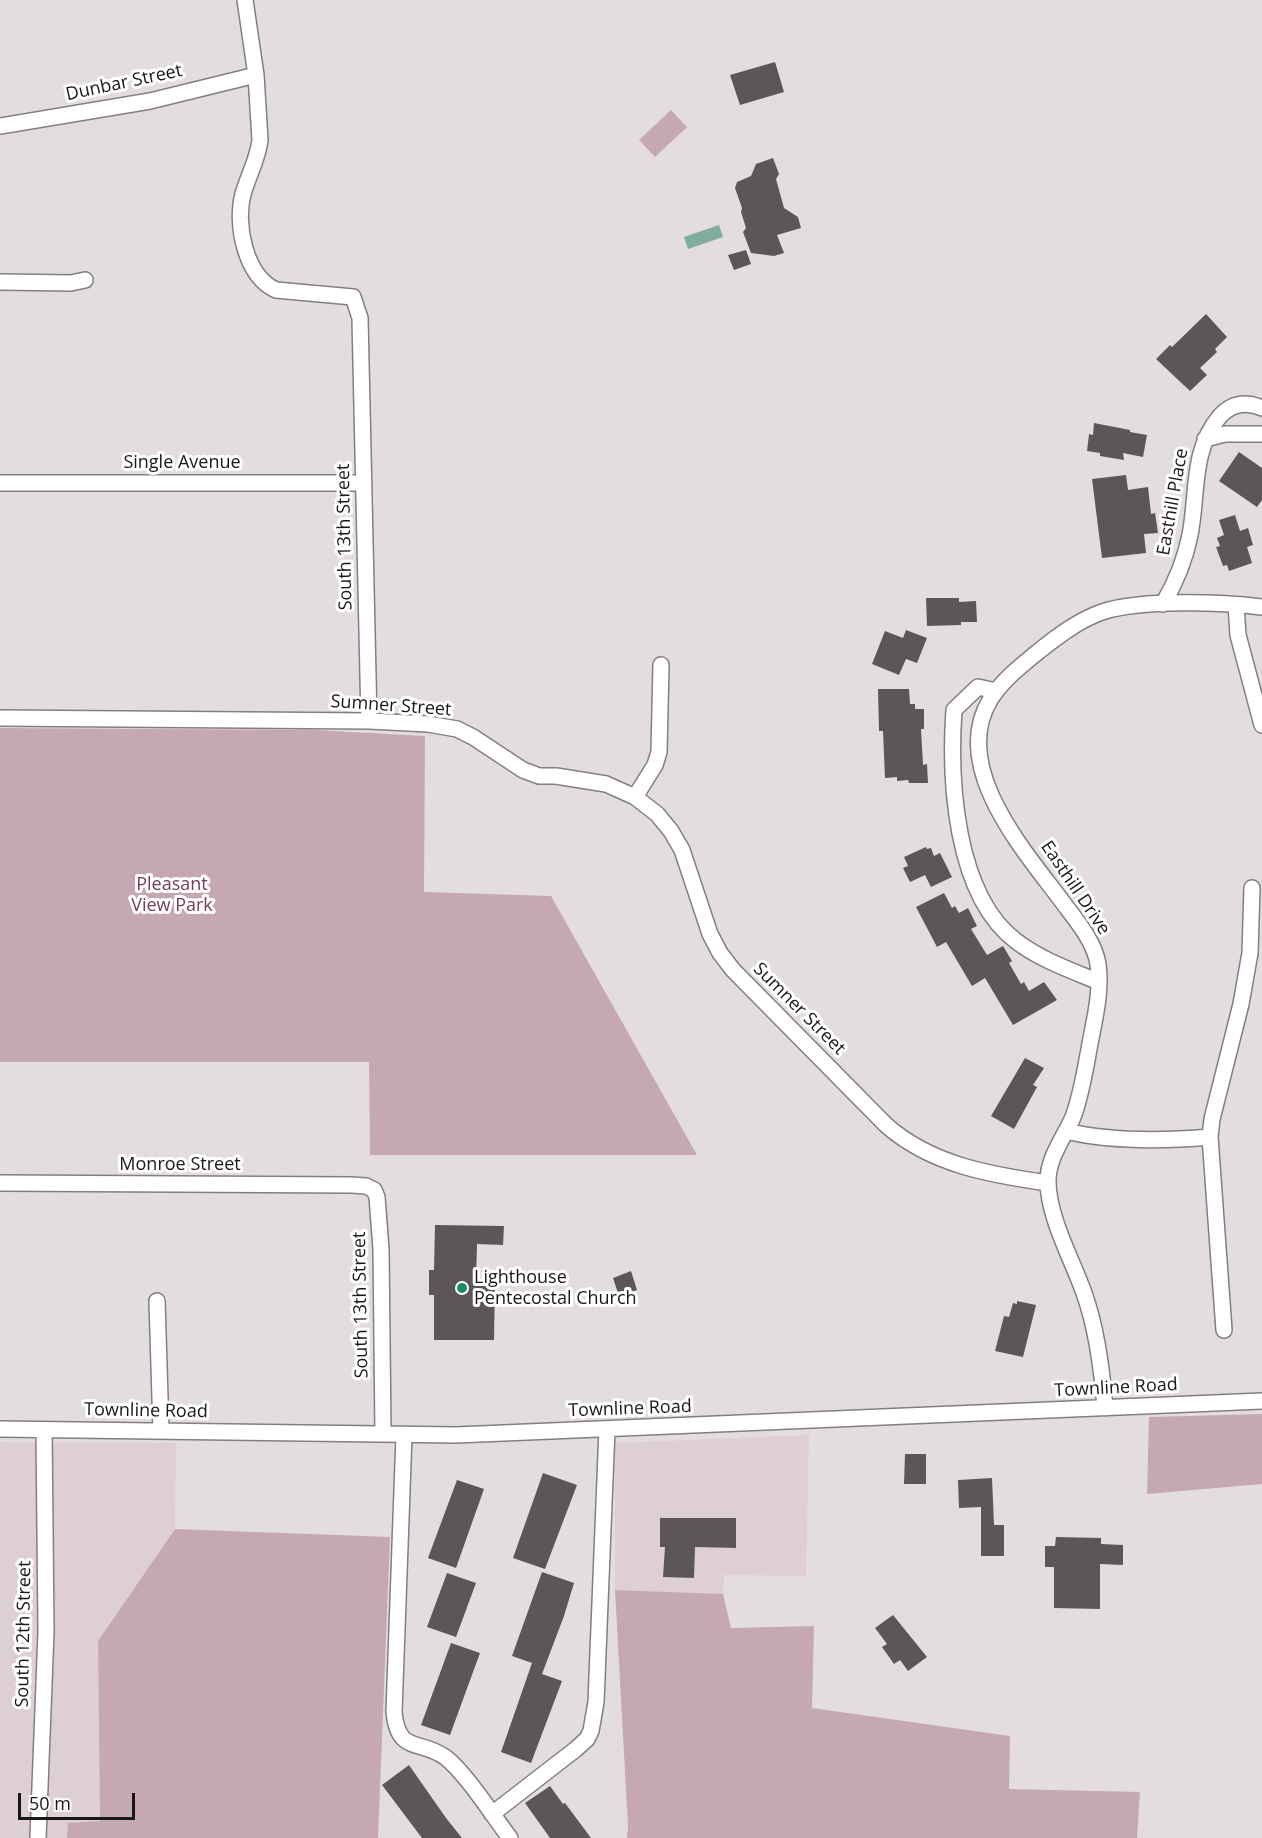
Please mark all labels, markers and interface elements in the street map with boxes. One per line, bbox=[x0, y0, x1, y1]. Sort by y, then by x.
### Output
street label: Dunbar Street bbox=[64, 60, 184, 106]
street label: Easthill Place bbox=[1153, 447, 1193, 557]
street label: Single Avenue bbox=[123, 452, 241, 474]
street label: South 13th Street bbox=[333, 463, 357, 611]
street label: Sumner Street bbox=[330, 691, 452, 721]
street label: Easthill Drive bbox=[1036, 837, 1114, 939]
park label: Pleasant View Park bbox=[131, 874, 213, 916]
street label: Sumner Street bbox=[749, 959, 849, 1059]
street label: Monroe Street bbox=[119, 1154, 241, 1176]
street label: South 13th Street bbox=[349, 1231, 373, 1379]
place label: Lighthouse Pentecostal Church bbox=[474, 1267, 637, 1310]
marker: Lighthouse Pentecostal Church bbox=[455, 1281, 469, 1295]
street label: Townline Road bbox=[1054, 1374, 1178, 1402]
street label: Townline Road bbox=[568, 1396, 692, 1422]
street label: Townline Road bbox=[84, 1399, 208, 1423]
street label: South 12th Street bbox=[12, 1560, 36, 1708]
scale bar bbox=[21, 1781, 138, 1819]
text: 50 m bbox=[29, 1791, 71, 1815]

